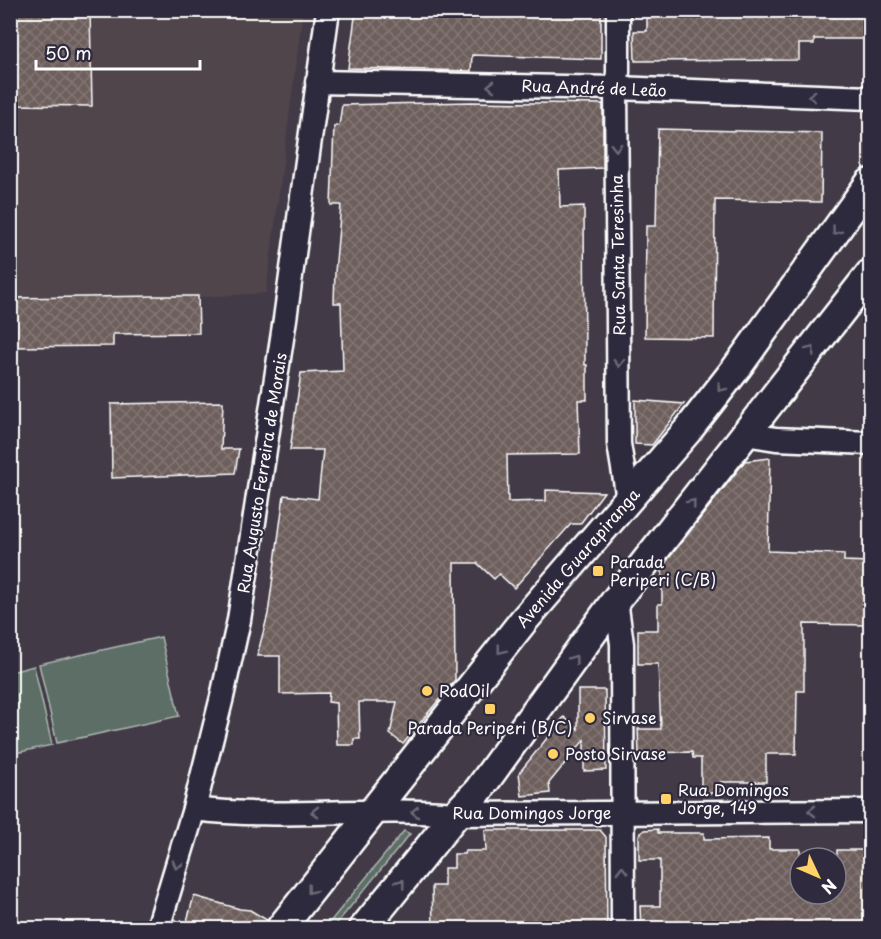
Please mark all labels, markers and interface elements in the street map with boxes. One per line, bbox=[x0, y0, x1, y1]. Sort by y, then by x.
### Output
scale bar bbox=[36, 33, 200, 71]
text: 50 m bbox=[45, 39, 92, 66]
street label: Rua André de Leão bbox=[521, 72, 667, 102]
one-way arrow bbox=[487, 79, 496, 92]
one-way arrow bbox=[808, 89, 817, 102]
one-way arrow bbox=[610, 142, 622, 151]
street label: Rua Santa Teresinha bbox=[604, 174, 630, 336]
one-way arrow bbox=[832, 224, 843, 235]
one-way arrow bbox=[804, 345, 815, 356]
street label: Rua Augusto Ferreira de Morais bbox=[230, 351, 292, 595]
one-way arrow bbox=[613, 358, 625, 367]
one-way arrow bbox=[718, 381, 729, 392]
street label: Avenida Guarapiranga bbox=[510, 482, 645, 632]
one-way arrow bbox=[684, 499, 695, 510]
place label: Parada Periperi (C/B) bbox=[610, 549, 716, 591]
marker: Parada Periperi (C/B) bbox=[591, 564, 605, 578]
one-way arrow bbox=[497, 643, 508, 654]
one-way arrow bbox=[567, 654, 578, 665]
place label: RodOil bbox=[439, 678, 490, 702]
marker: RodOil bbox=[420, 684, 434, 698]
marker: Parada Periperi (B/C) bbox=[483, 702, 497, 716]
place label: Sirvase bbox=[602, 705, 656, 729]
marker: Sirvase bbox=[583, 711, 597, 725]
place label: Parada Periperi (B/C) bbox=[407, 715, 573, 739]
place label: Posto Sirvase bbox=[565, 741, 666, 765]
marker: Posto Sirvase bbox=[546, 747, 560, 761]
place label: Rua Domingos Jorge, 149 bbox=[678, 777, 789, 819]
marker: Rua Domingos Jorge, 149 bbox=[659, 792, 673, 806]
street label: Rua Domingos Jorge bbox=[453, 800, 611, 824]
one-way arrow bbox=[808, 805, 817, 817]
one-way arrow bbox=[311, 806, 320, 819]
one-way arrow bbox=[410, 806, 419, 818]
north arrow bbox=[788, 846, 848, 906]
one-way arrow bbox=[172, 859, 184, 870]
one-way arrow bbox=[616, 866, 628, 875]
text: N bbox=[816, 874, 843, 900]
one-way arrow bbox=[394, 879, 405, 890]
one-way arrow bbox=[308, 883, 319, 894]

